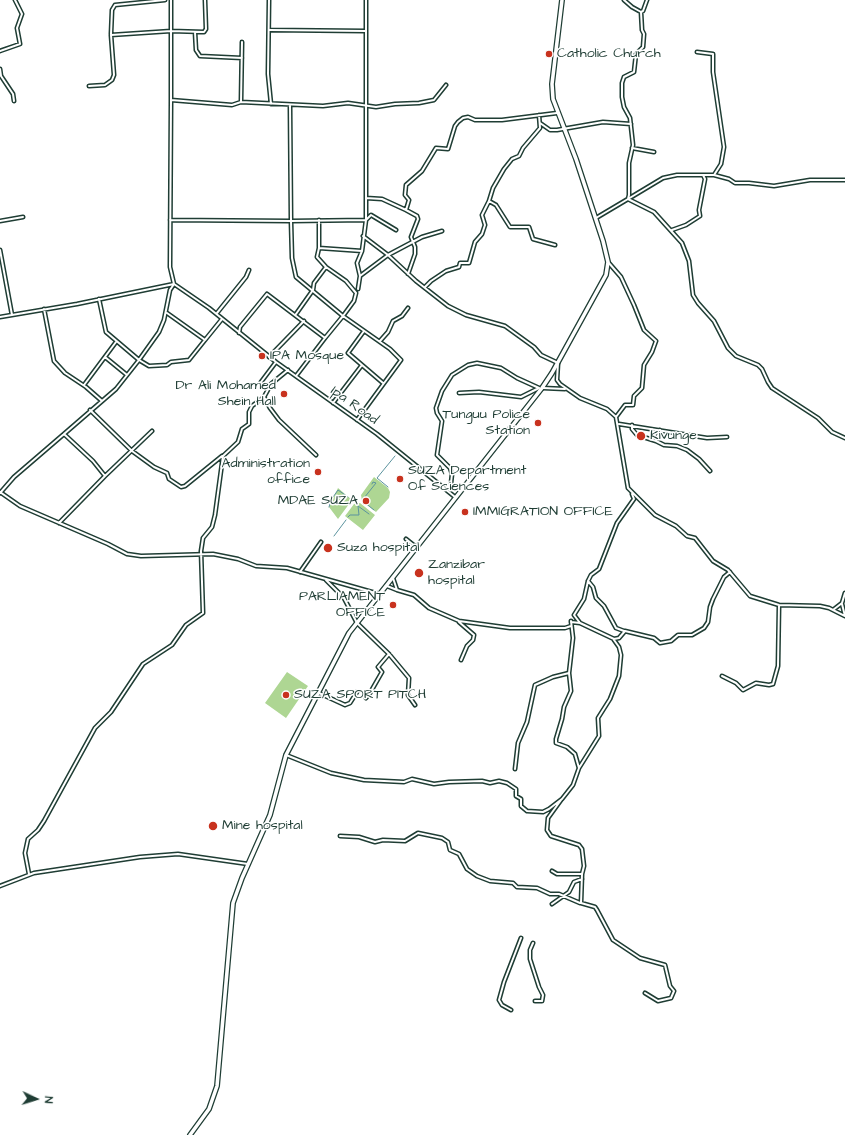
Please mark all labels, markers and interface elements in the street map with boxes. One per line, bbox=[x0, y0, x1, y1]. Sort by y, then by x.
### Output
place label: Catholic Church bbox=[557, 46, 661, 62]
marker: Catholic Church bbox=[544, 49, 554, 59]
place label: IPA Mosque bbox=[270, 348, 344, 364]
marker: IPA Mosque bbox=[257, 351, 267, 361]
place label: Dr Ali Mohamed Shein Hall bbox=[176, 378, 276, 410]
street label: Ipa Road bbox=[327, 383, 381, 429]
marker: Dr Ali Mohamed Shein Hall bbox=[279, 389, 289, 399]
place label: Tunguu Police Station bbox=[443, 407, 530, 440]
marker: Tunguu Police Station bbox=[533, 418, 543, 428]
place label: Kivunge bbox=[650, 428, 697, 444]
marker: Kivunge bbox=[635, 430, 647, 442]
place label: Administration office bbox=[222, 456, 310, 488]
place label: SUZA Department Of Sciences bbox=[408, 463, 526, 496]
marker: Administration office bbox=[313, 467, 323, 477]
marker: SUZA Department Of Sciences bbox=[395, 474, 405, 484]
place label: MDAE SUZA bbox=[278, 493, 358, 509]
marker: MDAE SUZA bbox=[361, 496, 371, 506]
place label: IMMIGRATION OFFICE bbox=[473, 504, 613, 520]
marker: IMMIGRATION OFFICE bbox=[460, 507, 470, 517]
place label: Suza hospital bbox=[337, 540, 419, 556]
marker: Suza hospital bbox=[322, 542, 334, 554]
place label: Zanzibar hospital bbox=[428, 557, 485, 590]
marker: Zanzibar hospital bbox=[413, 567, 425, 579]
place label: PARLIAMENT OFFICE bbox=[299, 589, 385, 622]
marker: PARLIAMENT OFFICE bbox=[388, 600, 398, 610]
place label: SUZA SPORT PITCH bbox=[294, 687, 426, 703]
marker: SUZA SPORT PITCH bbox=[281, 690, 291, 700]
place label: Mine hospital bbox=[222, 818, 303, 834]
marker: Mine hospital bbox=[207, 820, 219, 832]
north arrow bbox=[16, 1079, 56, 1119]
text: N bbox=[41, 1096, 56, 1104]

